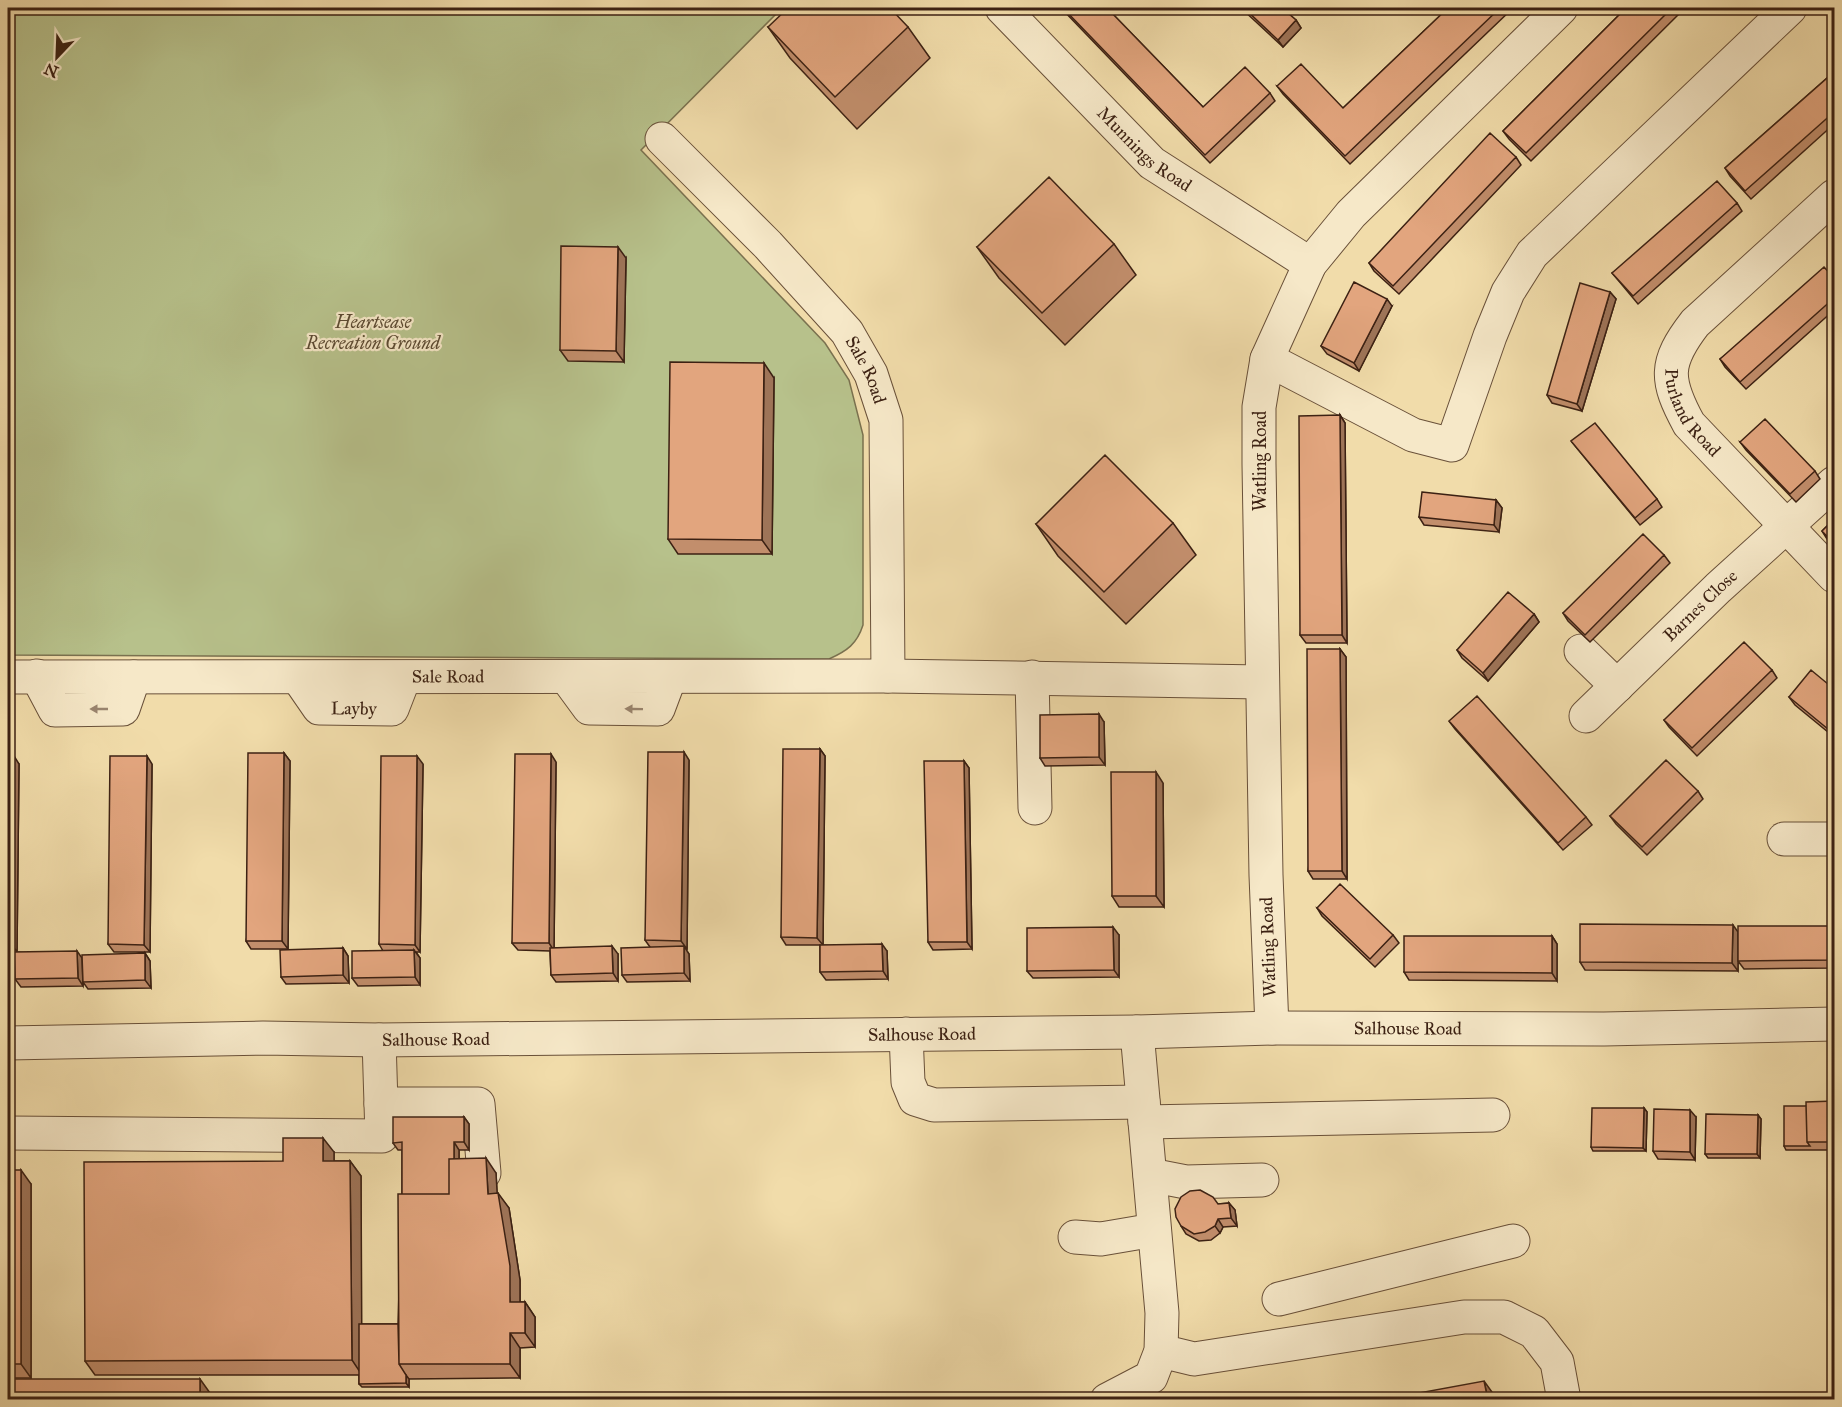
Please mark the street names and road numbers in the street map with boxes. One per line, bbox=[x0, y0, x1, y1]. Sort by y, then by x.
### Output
street label: Munnings Road bbox=[1092, 102, 1196, 197]
street label: Sale Road bbox=[841, 332, 891, 406]
street label: Purland Road bbox=[1660, 368, 1725, 461]
street label: Watling Road bbox=[1249, 411, 1272, 511]
street label: Barnes Close bbox=[1659, 565, 1742, 646]
street label: Sale Road bbox=[412, 665, 484, 688]
street label: Layby bbox=[331, 697, 378, 720]
street label: Watling Road bbox=[1255, 896, 1282, 998]
street label: Salhouse Road bbox=[1354, 1017, 1462, 1040]
street label: Salhouse Road bbox=[868, 1023, 976, 1046]
street label: Salhouse Road bbox=[382, 1028, 490, 1051]

